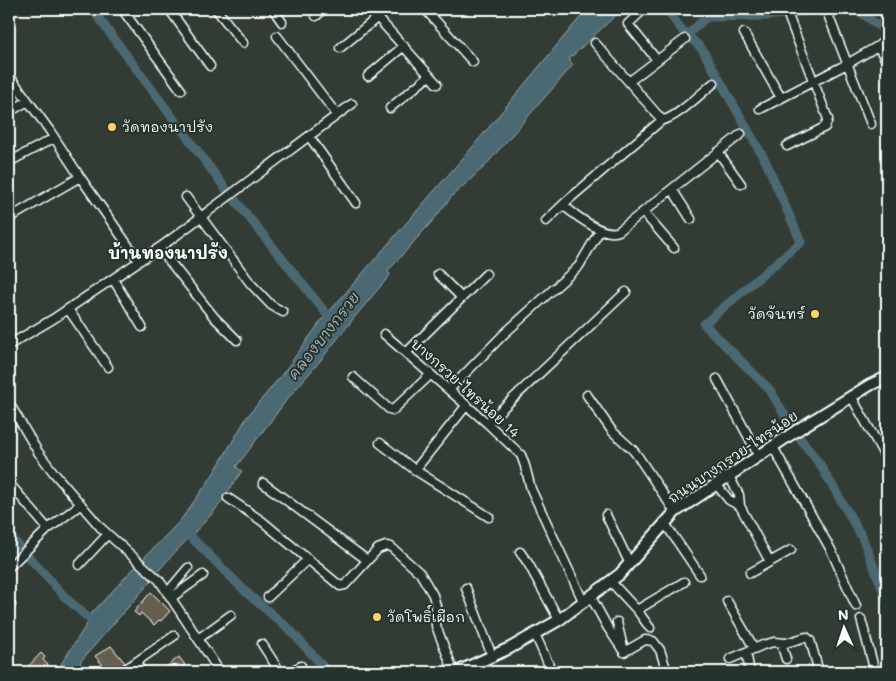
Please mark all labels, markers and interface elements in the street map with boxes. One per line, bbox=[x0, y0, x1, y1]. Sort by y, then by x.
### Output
place label: วัดทองนาปรัง bbox=[122, 117, 213, 136]
marker: วัดทองนาปรัง bbox=[106, 121, 118, 133]
district label: บ้านทองนาปรัง bbox=[108, 241, 228, 263]
water label: คลองบางกรวย bbox=[283, 287, 364, 383]
place label: วัดจันทร์ bbox=[748, 304, 805, 323]
marker: วัดจันทร์ bbox=[809, 308, 821, 320]
street label: บางกรวย-ไทรน้อย 14 bbox=[407, 334, 524, 442]
street label: ถนนบางกรวย-ไทรน้อย bbox=[664, 406, 802, 507]
north arrow bbox=[818, 604, 868, 654]
place label: วัดโพธิ์เผือก bbox=[387, 605, 465, 626]
text: N bbox=[837, 605, 849, 624]
marker: วัดโพธิ์เผือก bbox=[371, 611, 383, 623]

